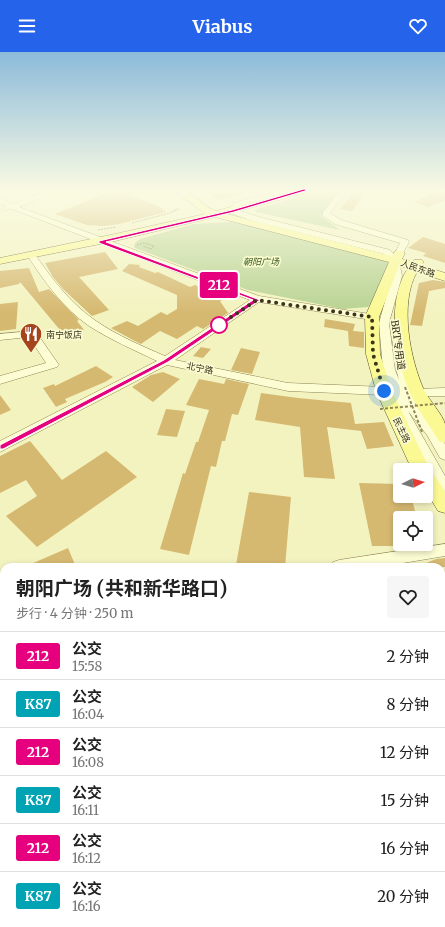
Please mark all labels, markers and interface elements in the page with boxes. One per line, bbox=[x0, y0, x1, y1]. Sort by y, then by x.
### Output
icon: menu bbox=[16, 15, 38, 37]
text: Viabus bbox=[192, 15, 253, 38]
icon: heart bbox=[407, 15, 429, 37]
park label: 朝阳广场 bbox=[243, 256, 280, 267]
street label: 人民东路 bbox=[399, 257, 437, 279]
line badge: 212 bbox=[196, 272, 242, 298]
text: 212 bbox=[208, 276, 230, 294]
unlabelled marker bbox=[210, 316, 228, 334]
street label: BRT专用道 bbox=[388, 319, 408, 371]
restaurant icon: 南宁饭店 bbox=[18, 321, 44, 354]
place label: 南宁饭店 bbox=[46, 329, 82, 340]
street label: 北宁路 bbox=[186, 360, 214, 376]
your location bbox=[374, 381, 394, 401]
street label: 民主路 bbox=[391, 415, 413, 445]
north arrow bbox=[393, 463, 433, 503]
map controls bbox=[393, 463, 433, 551]
button: locate bbox=[393, 511, 433, 551]
text: 朝阳广场 (共和新华路口) bbox=[16, 576, 227, 600]
button: heart bbox=[387, 576, 429, 618]
text: 步行 · 4 分钟 · 250 m bbox=[16, 605, 133, 622]
text: 公交 bbox=[72, 639, 102, 658]
text: 212 bbox=[27, 647, 49, 665]
text: 2 分钟 bbox=[387, 647, 429, 666]
text: 15:58 bbox=[72, 658, 102, 675]
text: 公交 bbox=[72, 687, 102, 706]
text: K87 bbox=[24, 695, 52, 713]
text: 8 分钟 bbox=[387, 695, 429, 714]
text: 16:04 bbox=[72, 706, 104, 723]
text: 公交 bbox=[72, 735, 102, 754]
text: 212 bbox=[27, 743, 49, 761]
text: 12 分钟 bbox=[380, 743, 429, 762]
text: 16:08 bbox=[72, 754, 104, 771]
text: 公交 bbox=[72, 783, 102, 802]
text: K87 bbox=[24, 791, 52, 809]
text: 15 分钟 bbox=[380, 791, 429, 810]
text: 16:11 bbox=[72, 802, 99, 819]
text: 公交 bbox=[72, 831, 102, 850]
text: 212 bbox=[27, 839, 49, 857]
text: 16 分钟 bbox=[380, 839, 429, 858]
text: 16:12 bbox=[72, 850, 101, 867]
text: 公交 bbox=[72, 879, 102, 898]
text: K87 bbox=[24, 887, 52, 905]
text: 20 分钟 bbox=[377, 887, 429, 906]
text: 16:16 bbox=[72, 898, 101, 915]

